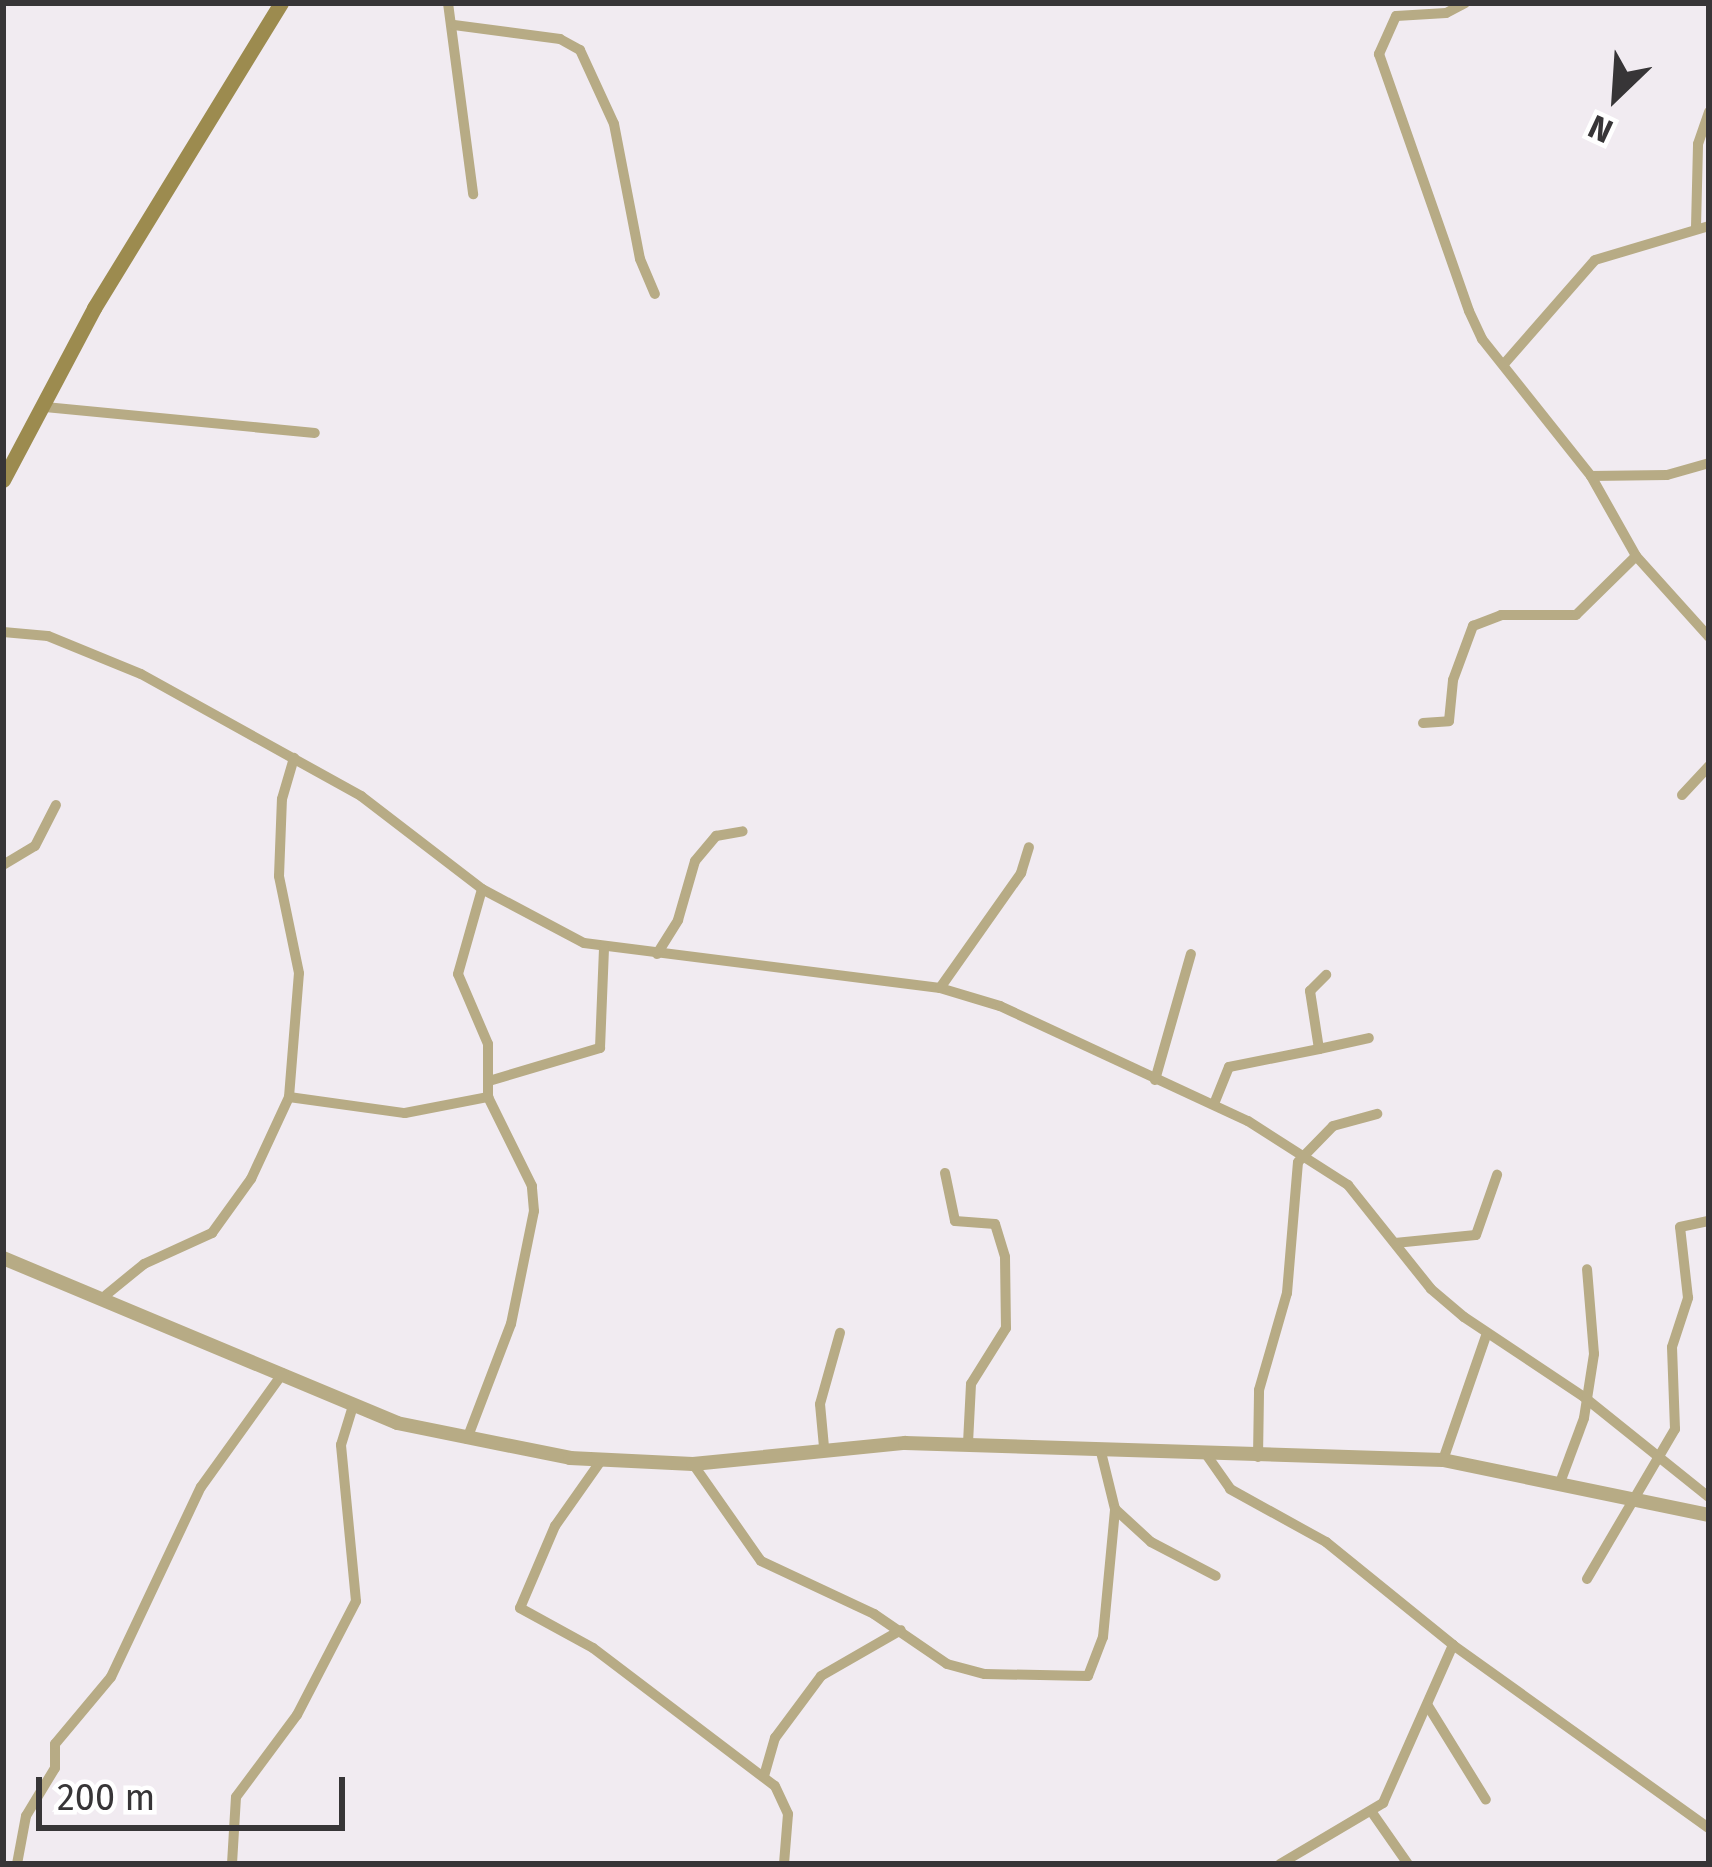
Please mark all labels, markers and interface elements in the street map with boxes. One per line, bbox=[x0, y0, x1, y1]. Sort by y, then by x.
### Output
north arrow bbox=[1556, 36, 1676, 156]
text: N bbox=[1582, 106, 1619, 151]
scale bar bbox=[42, 1753, 351, 1827]
text: 200 m bbox=[57, 1776, 155, 1820]

